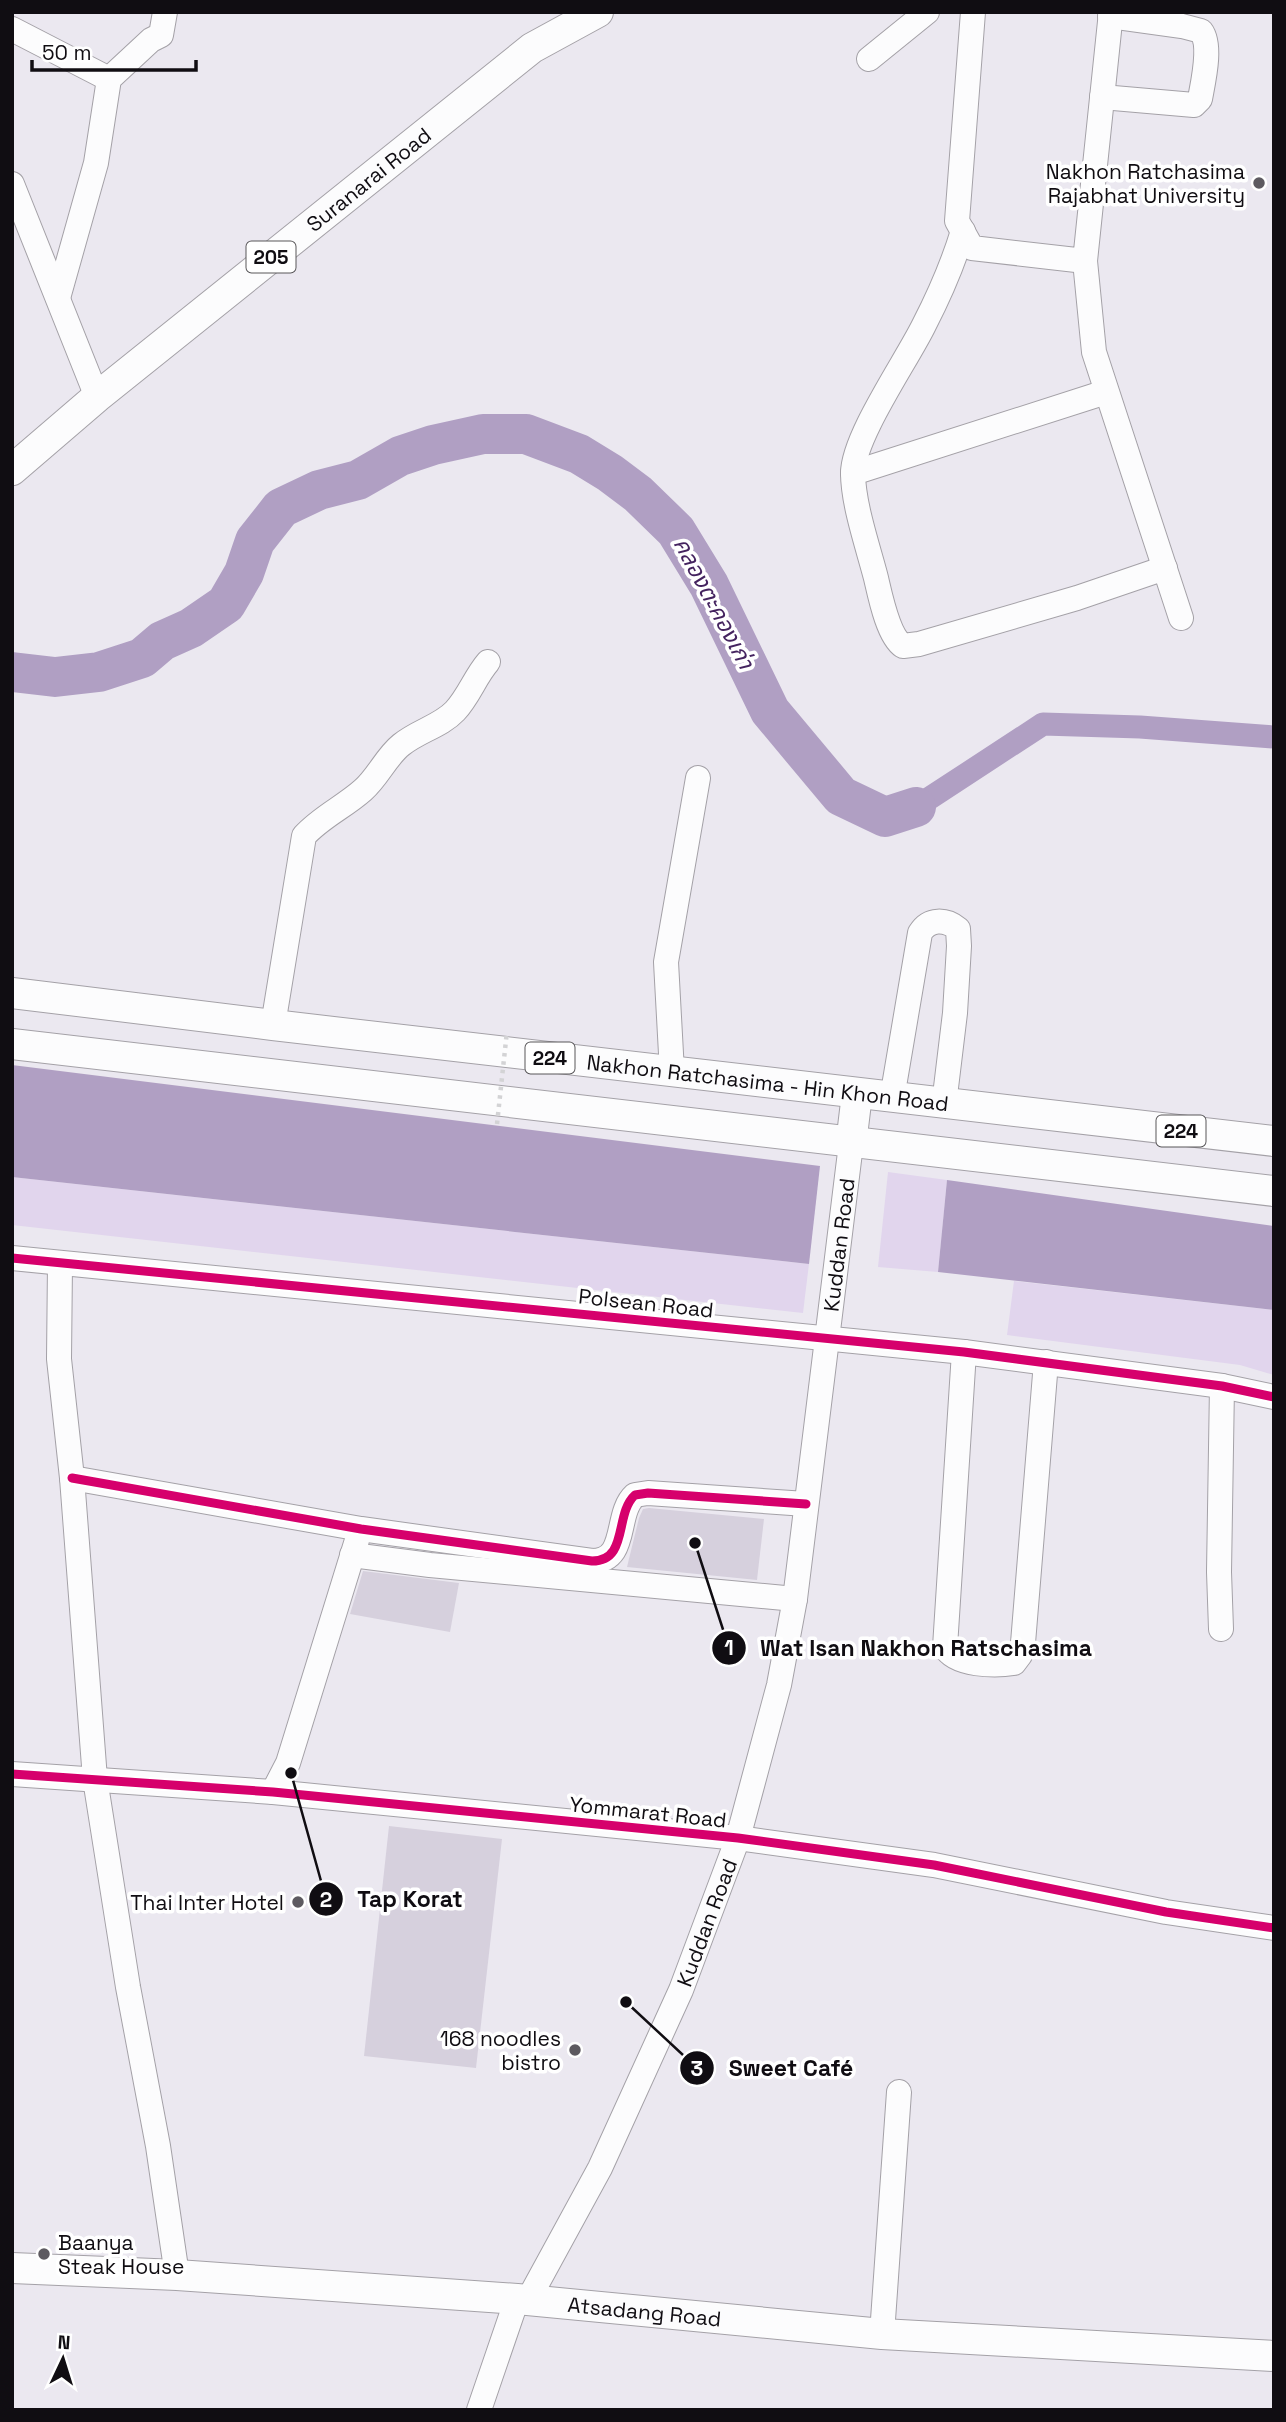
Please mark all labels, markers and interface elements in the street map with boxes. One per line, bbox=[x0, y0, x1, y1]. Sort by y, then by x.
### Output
scale bar bbox=[32, 28, 196, 72]
text: 50 m bbox=[42, 39, 92, 66]
street label: Suranarai Road bbox=[301, 121, 436, 237]
place label: Nakhon Ratchasima Rajabhat University bbox=[1046, 158, 1245, 209]
marker: Nakhon Ratchasima Rajabhat University bbox=[1251, 175, 1267, 191]
road number: 205 bbox=[246, 242, 296, 272]
water label: คลองตะคองเก่า bbox=[667, 532, 762, 675]
road number: 224 bbox=[526, 1042, 574, 1074]
street label: Nakhon Ratchasima - Hin Khon Road bbox=[585, 1048, 950, 1117]
road number: 224 bbox=[1156, 1116, 1206, 1147]
street label: Kuddan Road bbox=[817, 1176, 860, 1313]
street label: Polsean Road bbox=[577, 1282, 715, 1324]
callout: Wat Isan Nakhon Ratschasima bbox=[711, 1626, 1106, 1670]
text: Wat Isan Nakhon Ratschasima bbox=[760, 1633, 1092, 1663]
text: 1 bbox=[724, 1634, 734, 1661]
street label: Yommarat Road bbox=[568, 1790, 728, 1834]
street label: Kuddan Road bbox=[670, 1855, 743, 1990]
callout: Tap Korat bbox=[309, 1877, 477, 1921]
text: Tap Korat bbox=[357, 1884, 463, 1914]
text: 2 bbox=[320, 1886, 332, 1913]
place label: Thai Inter Hotel bbox=[130, 1889, 284, 1916]
marker: Thai Inter Hotel bbox=[290, 1894, 306, 1910]
place label: 168 noodles bistro bbox=[440, 2025, 561, 2076]
marker: 168 noodles bistro bbox=[567, 2042, 583, 2058]
callout: Sweet Café bbox=[679, 2046, 867, 2090]
text: Sweet Café bbox=[729, 2053, 853, 2083]
text: 3 bbox=[691, 2055, 703, 2082]
place label: Baanya Steak House bbox=[58, 2229, 184, 2280]
marker: Baanya Steak House bbox=[36, 2246, 52, 2262]
street label: Atsadang Road bbox=[566, 2290, 722, 2332]
north arrow bbox=[28, 2324, 98, 2394]
text: N bbox=[57, 2330, 71, 2355]

